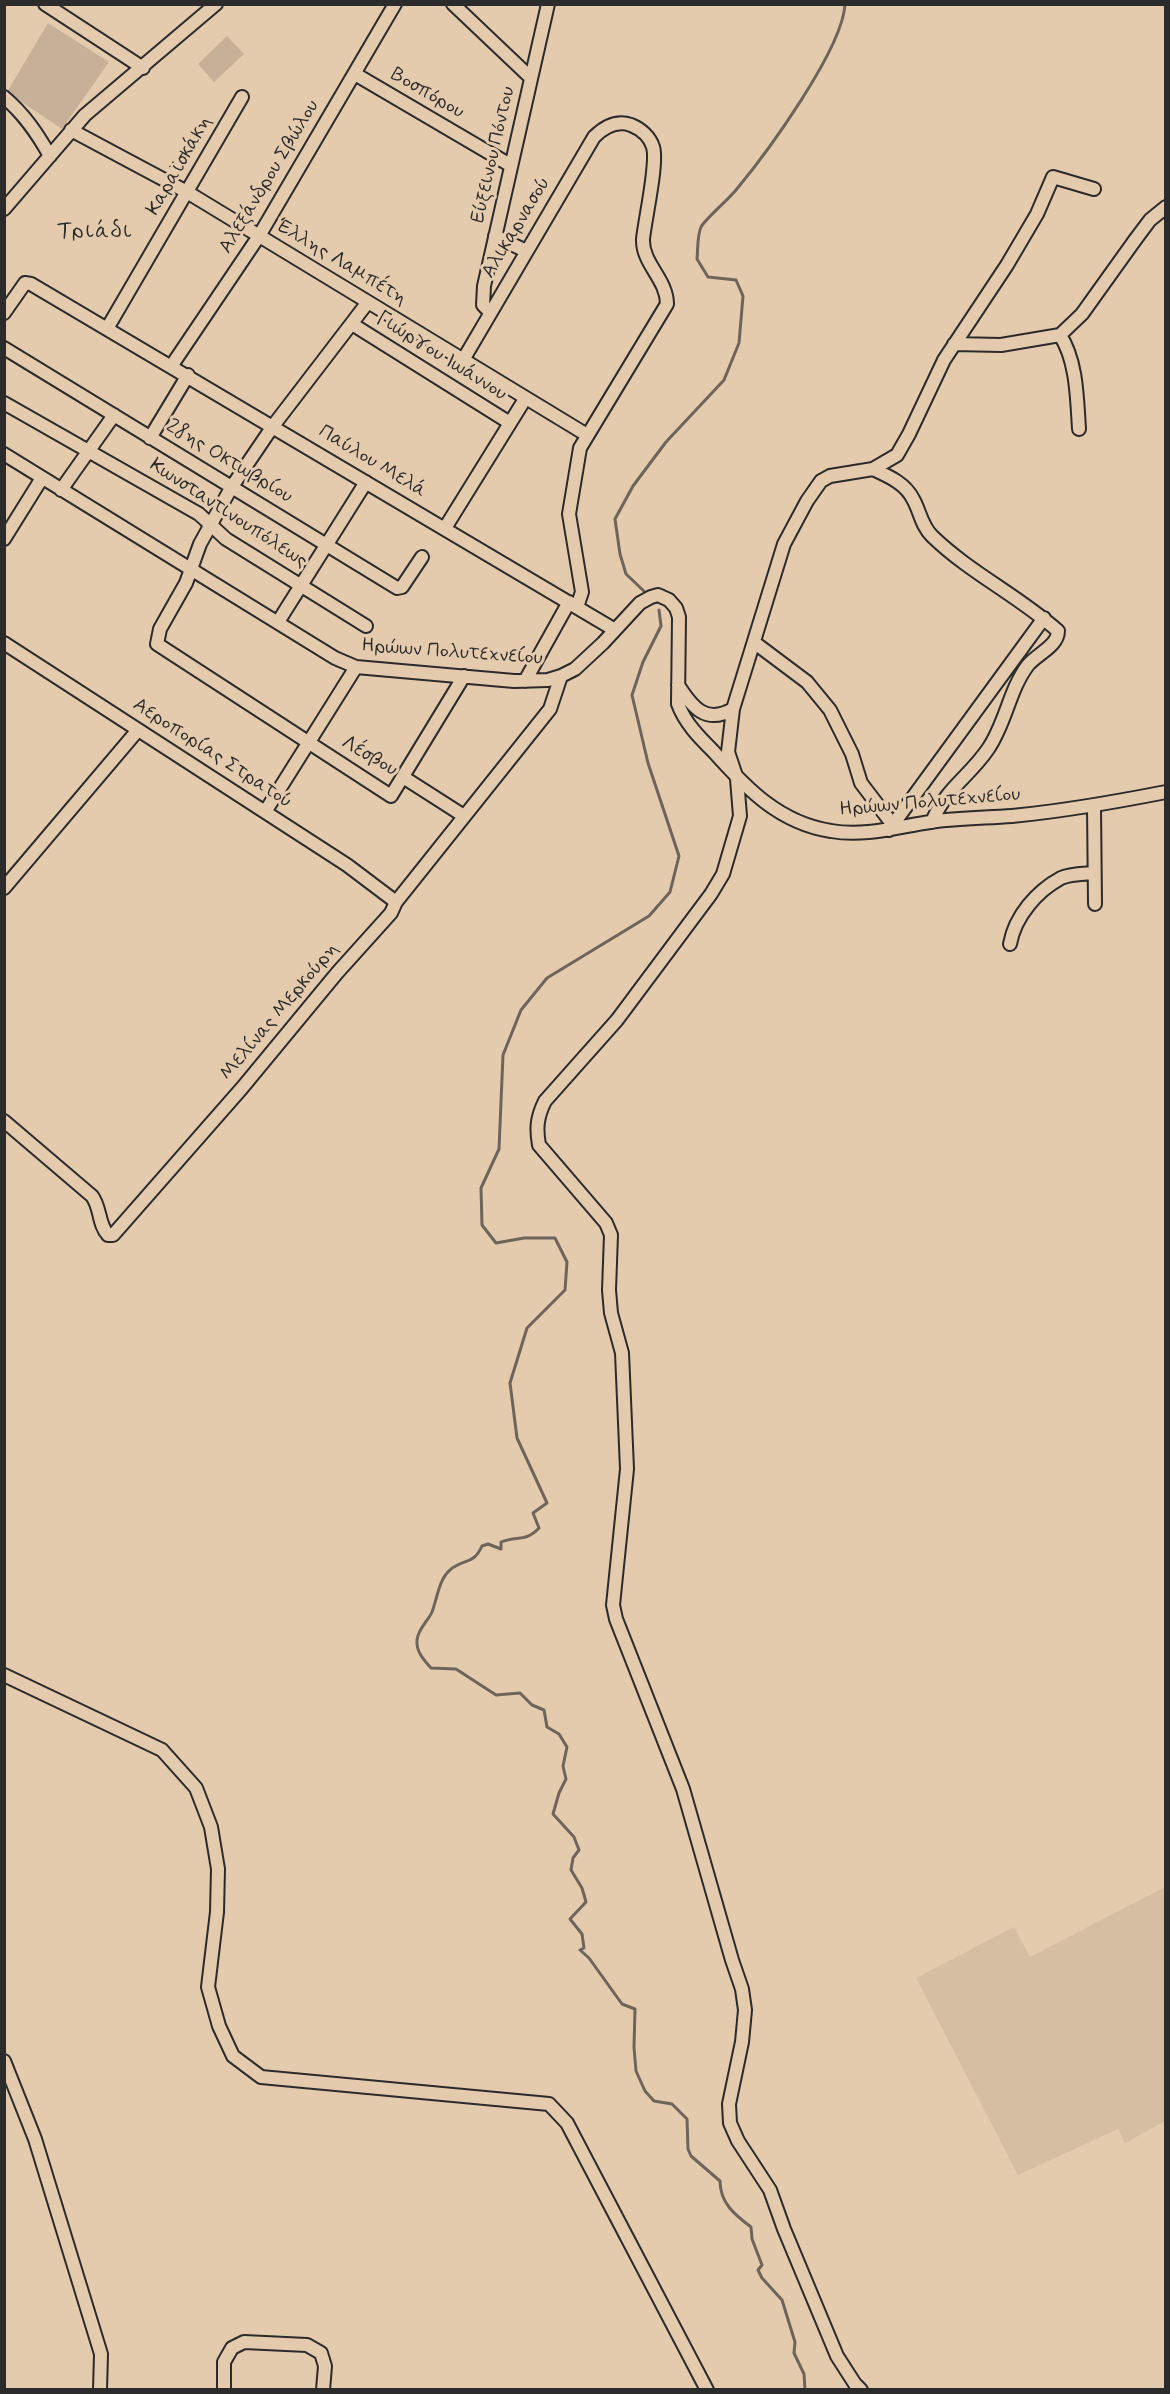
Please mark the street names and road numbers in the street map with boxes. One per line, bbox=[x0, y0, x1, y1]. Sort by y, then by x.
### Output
street label: Βοσπόρου bbox=[386, 63, 468, 125]
street label: Εύξεινου Πόντου bbox=[467, 84, 521, 226]
street label: Αλεξάνδρου Σβώλου bbox=[215, 96, 325, 258]
street label: Καραϊσκάκη bbox=[142, 112, 218, 220]
street label: Αλικαρνασού bbox=[477, 173, 557, 283]
street label: Έλλης Λαμπέτη bbox=[271, 215, 411, 311]
street label: Γιώργου Ιωάννου bbox=[371, 307, 511, 407]
street label: 28ης Οκτωβρίου bbox=[161, 415, 297, 509]
street label: Παύλου Μελά bbox=[314, 420, 430, 504]
street label: Κωνσταντινουπόλεως bbox=[145, 454, 311, 574]
street label: Ηρώων Πολυτεχνείου bbox=[361, 635, 543, 671]
street label: Αεροπορίας Στρατού bbox=[128, 694, 296, 814]
street label: Λέσβου bbox=[337, 731, 401, 783]
street label: Ηρώων Πολυτεχνείου bbox=[839, 783, 1021, 823]
street label: Μελίνας Μερκούρη bbox=[215, 938, 345, 1086]

